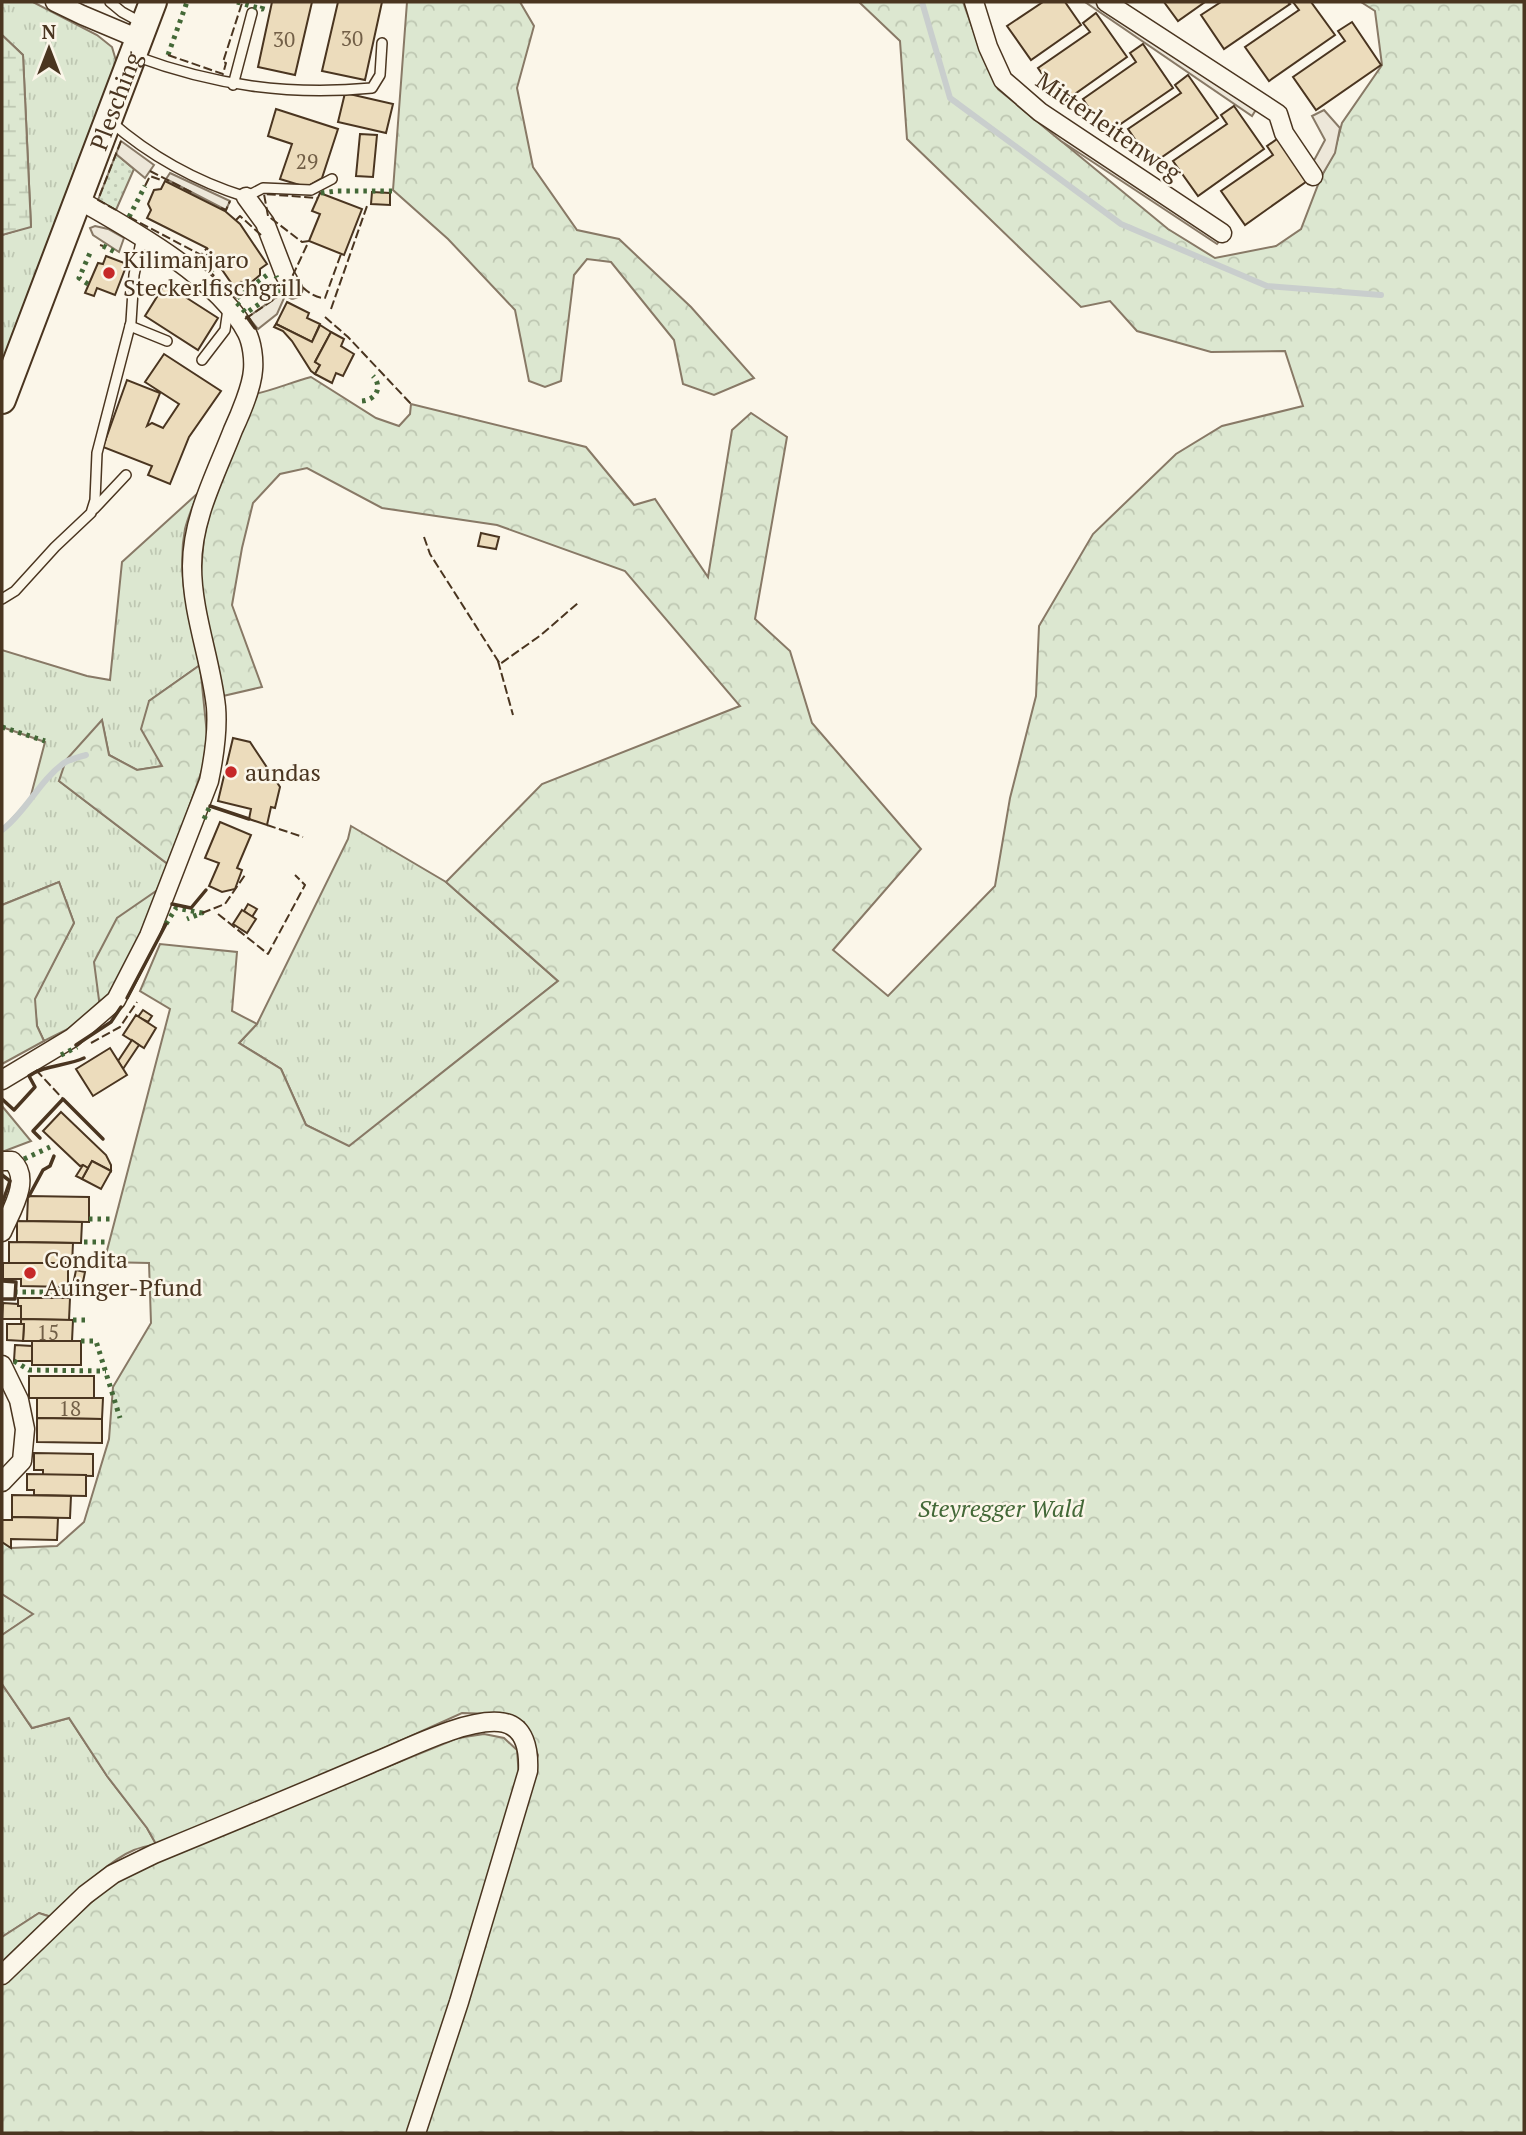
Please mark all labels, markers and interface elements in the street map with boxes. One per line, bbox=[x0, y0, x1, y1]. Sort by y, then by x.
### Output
north arrow bbox=[14, 14, 84, 84]
text: N bbox=[42, 19, 57, 44]
house number: 30 bbox=[341, 24, 363, 52]
house number: 30 bbox=[273, 25, 295, 53]
street label: Plesching bbox=[82, 46, 149, 155]
street label: Mitterleitenweg bbox=[1030, 64, 1188, 188]
house number: 29 bbox=[296, 147, 318, 175]
place label: Kilimanjaro Steckerlfischgrill bbox=[123, 243, 302, 303]
marker: Kilimanjaro Steckerlfischgrill bbox=[101, 265, 117, 281]
place label: aundas bbox=[245, 756, 321, 788]
marker: aundas bbox=[223, 764, 239, 780]
place label: Condita Auinger-Pfund bbox=[44, 1243, 203, 1303]
marker: Condita Auinger-Pfund bbox=[22, 1265, 38, 1281]
house number: 15 bbox=[37, 1318, 59, 1346]
house number: 18 bbox=[59, 1394, 81, 1422]
park label: Steyregger Wald bbox=[918, 1492, 1085, 1524]

